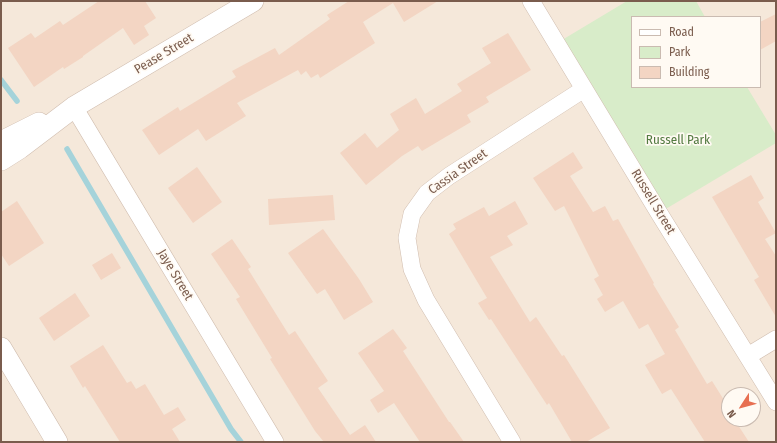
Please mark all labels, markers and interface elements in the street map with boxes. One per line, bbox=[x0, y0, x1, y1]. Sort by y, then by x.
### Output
legend bbox=[631, 16, 761, 88]
text: Road bbox=[669, 25, 694, 39]
street label: Pease Street bbox=[132, 30, 196, 78]
text: Park bbox=[669, 45, 690, 59]
text: Building bbox=[669, 65, 709, 79]
park label: Russell Park bbox=[646, 132, 710, 148]
street label: Cassia Street bbox=[426, 146, 490, 198]
street label: Russell Street bbox=[627, 167, 679, 237]
street label: Jaye Street bbox=[154, 247, 196, 303]
north arrow bbox=[721, 387, 761, 427]
text: N bbox=[724, 407, 739, 420]

